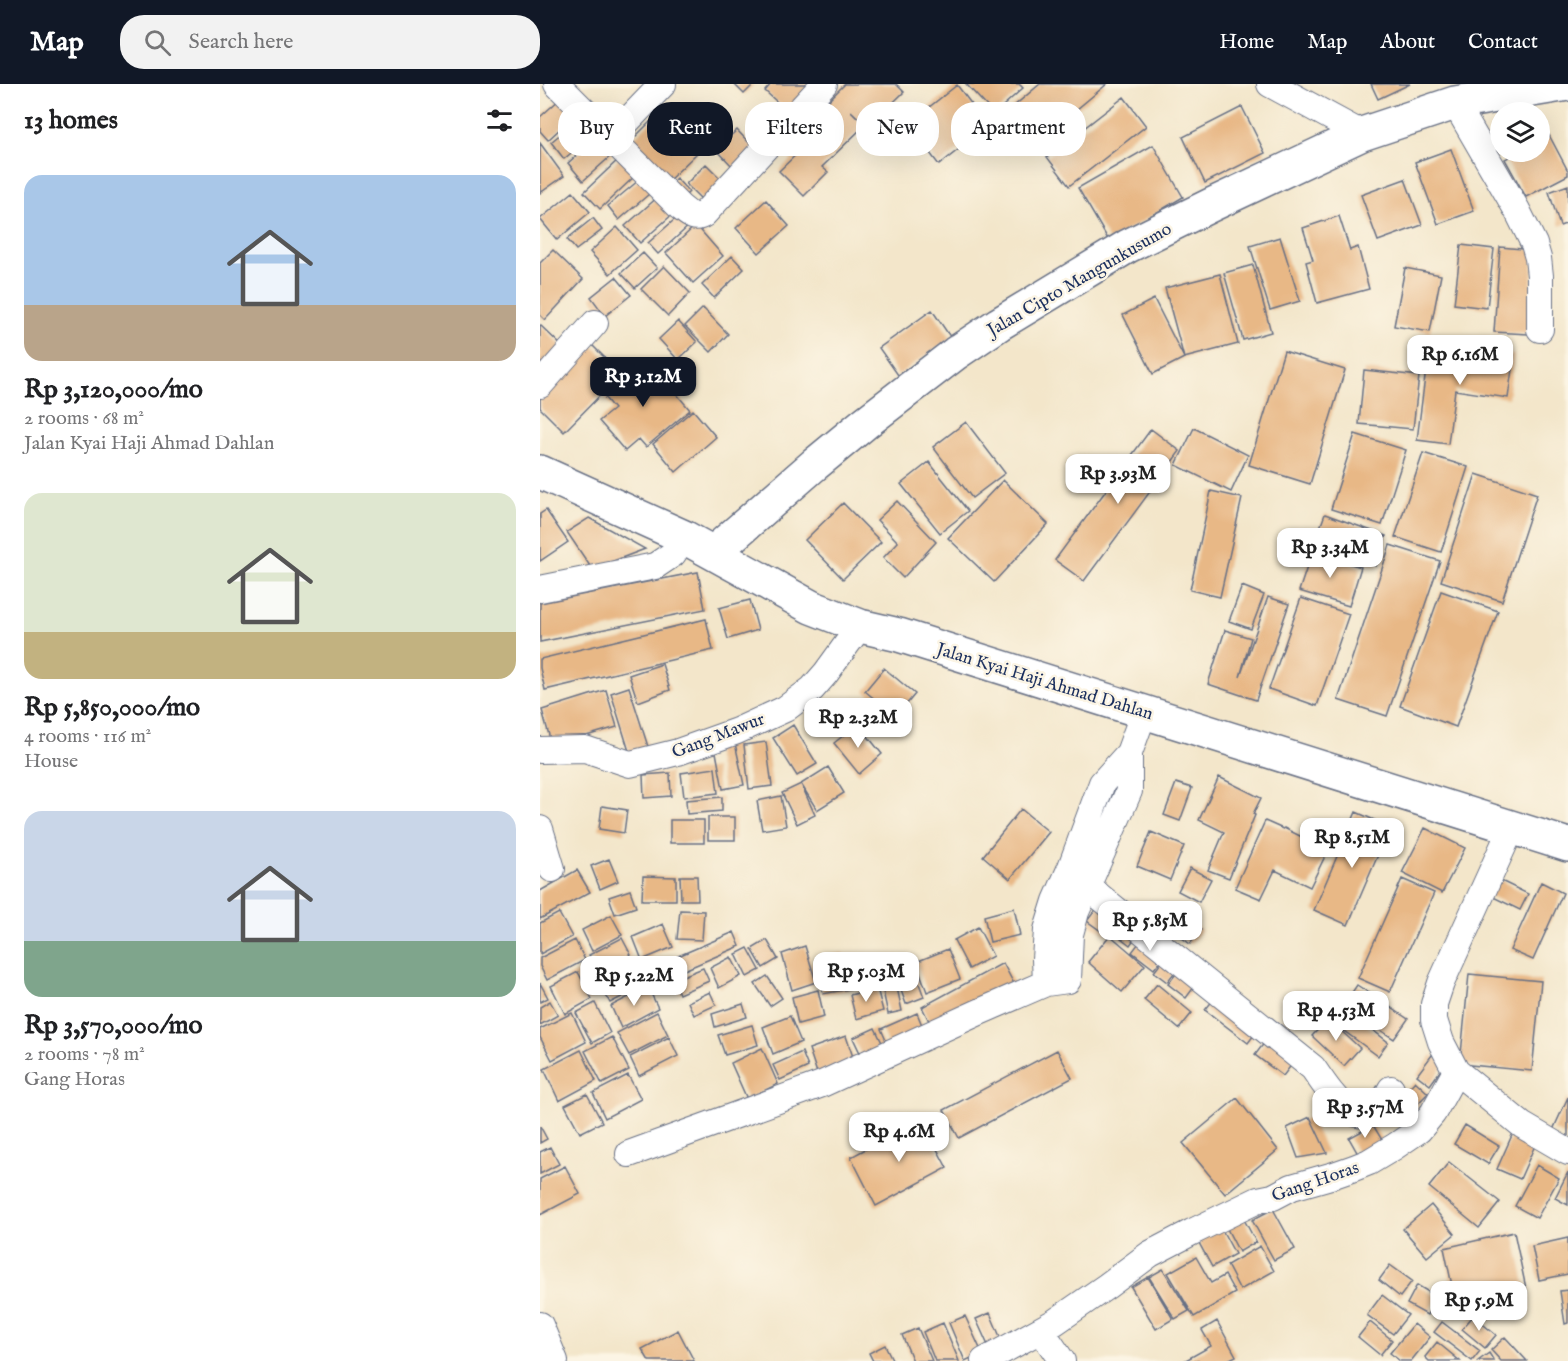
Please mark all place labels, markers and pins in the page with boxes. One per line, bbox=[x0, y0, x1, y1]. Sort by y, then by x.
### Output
pin: Rp 6.16M bbox=[1398, 335, 1522, 386]
pin: Rp 3.12M bbox=[581, 357, 705, 408]
pin: Rp 3.93M bbox=[1056, 454, 1180, 505]
pin: Rp 3.34M bbox=[1268, 528, 1392, 579]
pin: Rp 2.32M bbox=[796, 698, 920, 749]
pin: Rp 8.51M bbox=[1290, 818, 1414, 869]
pin: Rp 5.85M bbox=[1088, 901, 1212, 952]
pin: Rp 5.03M bbox=[804, 952, 928, 1003]
pin: Rp 5.22M bbox=[572, 956, 696, 1007]
pin: Rp 4.53M bbox=[1274, 991, 1398, 1042]
pin: Rp 3.57M bbox=[1303, 1088, 1427, 1139]
pin: Rp 4.6M bbox=[844, 1112, 954, 1163]
pin: Rp 5.9M bbox=[1424, 1281, 1534, 1332]

